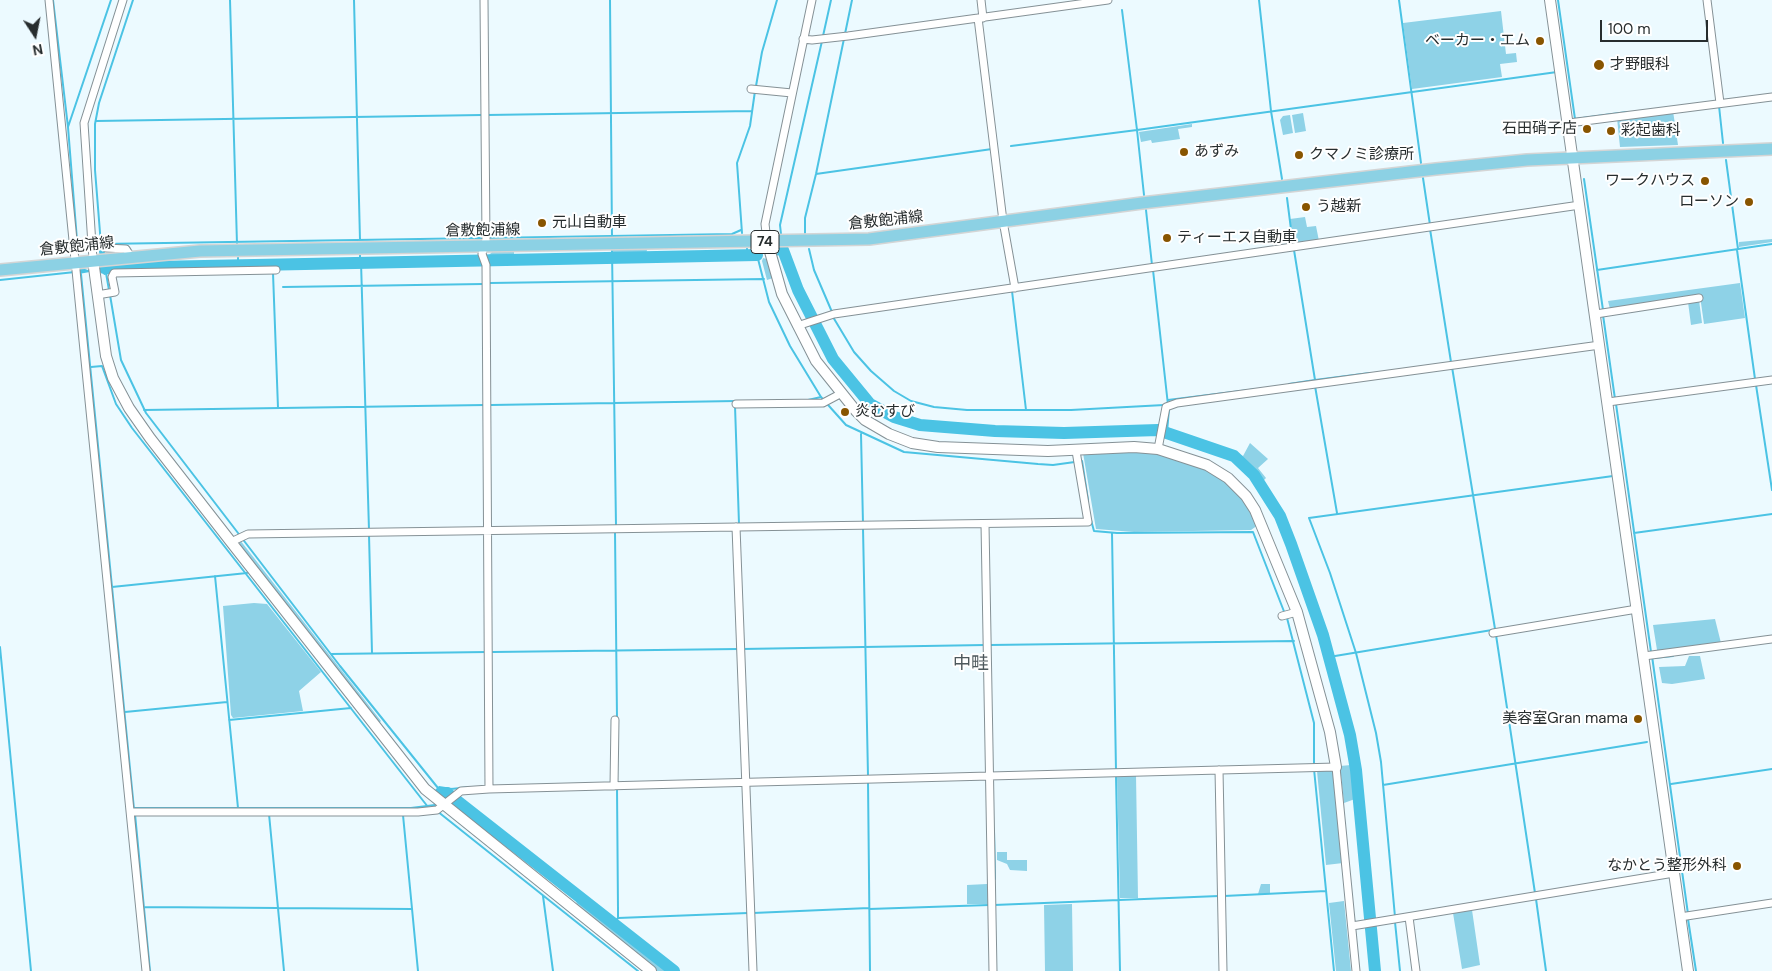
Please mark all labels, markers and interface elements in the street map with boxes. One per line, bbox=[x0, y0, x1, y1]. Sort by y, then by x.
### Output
north arrow bbox=[10, 10, 60, 60]
scale bar bbox=[1602, 10, 1710, 42]
text: 100 m bbox=[1608, 19, 1651, 39]
place label: ベーカー・エム bbox=[1425, 32, 1530, 50]
marker: ベーカー・エム bbox=[1534, 35, 1546, 47]
text: N bbox=[31, 40, 45, 60]
place label: 才野眼科 bbox=[1610, 56, 1670, 74]
marker: 才野眼科 bbox=[1592, 58, 1606, 72]
place label: 石田硝子店 bbox=[1502, 120, 1577, 138]
place label: 彩起歯科 bbox=[1621, 122, 1681, 140]
marker: 石田硝子店 bbox=[1581, 123, 1593, 135]
marker: 彩起歯科 bbox=[1605, 125, 1617, 137]
place label: あずみ bbox=[1194, 143, 1239, 161]
marker: あずみ bbox=[1178, 146, 1190, 158]
place label: クマノミ診療所 bbox=[1309, 146, 1414, 164]
marker: クマノミ診療所 bbox=[1293, 149, 1305, 161]
place label: ワークハウス bbox=[1605, 172, 1695, 190]
marker: ワークハウス bbox=[1699, 175, 1711, 187]
place label: ローソン bbox=[1679, 193, 1739, 211]
marker: ローソン bbox=[1743, 196, 1755, 208]
place label: う越新 bbox=[1316, 198, 1361, 216]
marker: う越新 bbox=[1300, 201, 1312, 213]
street label: 倉敷飽浦線 bbox=[848, 208, 924, 234]
place label: 元山自動車 bbox=[552, 214, 627, 232]
marker: 元山自動車 bbox=[536, 217, 548, 229]
street label: 倉敷飽浦線 bbox=[445, 221, 521, 241]
place label: ティーエス自動車 bbox=[1177, 229, 1297, 247]
road number: 74 bbox=[751, 230, 779, 253]
marker: ティーエス自動車 bbox=[1161, 232, 1173, 244]
street label: 倉敷飽浦線 bbox=[39, 234, 115, 260]
place label: 炎むすび bbox=[855, 403, 915, 421]
marker: 炎むすび bbox=[839, 406, 851, 418]
district label: 中畦 bbox=[953, 653, 989, 675]
place label: 美容室Gran mama bbox=[1502, 710, 1628, 728]
marker: 美容室Gran mama bbox=[1632, 713, 1644, 725]
place label: なかとう整形外科 bbox=[1607, 857, 1727, 875]
marker: なかとう整形外科 bbox=[1731, 860, 1743, 872]

